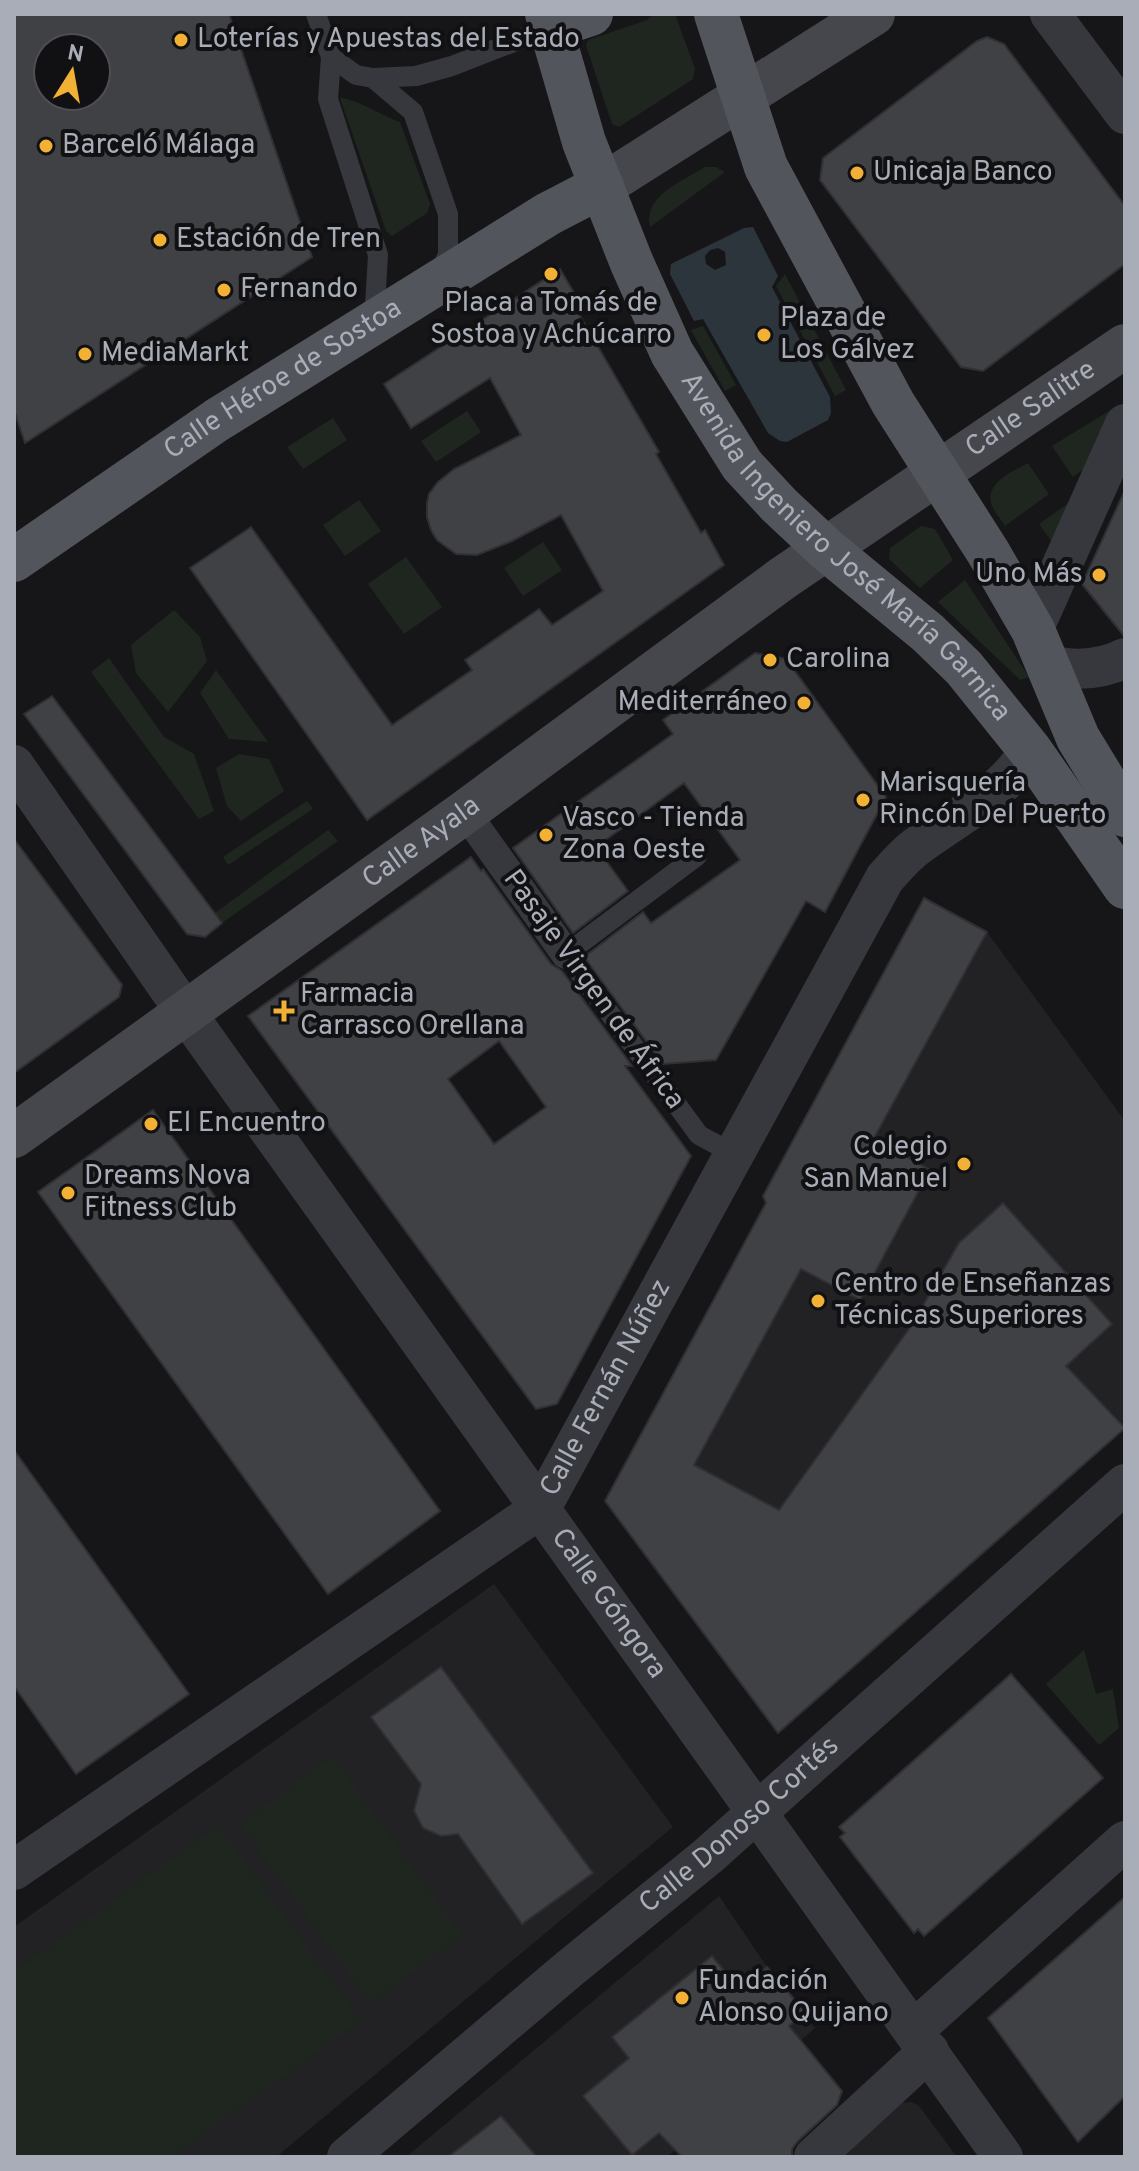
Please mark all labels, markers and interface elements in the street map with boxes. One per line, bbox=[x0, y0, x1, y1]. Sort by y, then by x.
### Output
place label: Loterías y Apuestas del Estado bbox=[197, 22, 580, 58]
marker: Loterías y Apuestas del Estado bbox=[172, 31, 190, 49]
north arrow bbox=[32, 32, 112, 112]
text: N bbox=[65, 40, 86, 70]
place label: Barceló Málaga bbox=[62, 128, 255, 164]
marker: Barceló Málaga bbox=[37, 137, 55, 155]
place label: Unicaja Banco bbox=[873, 155, 1053, 191]
marker: Unicaja Banco bbox=[848, 164, 866, 182]
place label: Estación de Tren bbox=[176, 222, 381, 258]
marker: Estación de Tren bbox=[151, 231, 169, 249]
marker: Placa a Tomás de Sostoa y Achúcarro bbox=[542, 265, 560, 283]
place label: Fernando bbox=[240, 272, 358, 308]
marker: Fernando bbox=[215, 281, 233, 299]
place label: Placa a Tomás de Sostoa y Achúcarro bbox=[430, 286, 672, 354]
street label: Calle Héroe de Sostoa bbox=[157, 291, 409, 469]
place label: Plaza de Los Gálvez bbox=[780, 301, 915, 369]
marker: Plaza de Los Gálvez bbox=[755, 326, 773, 344]
place label: MediaMarkt bbox=[101, 336, 249, 372]
marker: MediaMarkt bbox=[76, 345, 94, 363]
street label: Calle Salitre bbox=[959, 353, 1103, 467]
street label: Avenida Ingeniero José María Garnica bbox=[671, 366, 1018, 729]
place label: Uno Más bbox=[975, 557, 1083, 593]
marker: Uno Más bbox=[1090, 566, 1108, 584]
place label: Carolina bbox=[786, 642, 890, 678]
marker: Carolina bbox=[761, 651, 779, 669]
place label: Mediterráneo bbox=[618, 685, 788, 721]
marker: Mediterráneo bbox=[795, 694, 813, 712]
place label: Marisquería Rincón Del Puerto bbox=[879, 766, 1106, 834]
street label: Calle Ayala bbox=[356, 789, 488, 898]
marker: Marisquería Rincón Del Puerto bbox=[854, 791, 872, 809]
place label: Vasco - Tienda Zona Oeste bbox=[562, 801, 744, 869]
marker: Vasco - Tienda Zona Oeste bbox=[537, 826, 555, 844]
street label: Pasaje Virgen de África bbox=[494, 862, 694, 1117]
place label: Farmacia Carrasco Orellana bbox=[300, 977, 525, 1045]
marker: Farmacia Carrasco Orellana bbox=[275, 1002, 293, 1020]
place label: El Encuentro bbox=[167, 1106, 326, 1142]
marker: El Encuentro bbox=[142, 1115, 160, 1133]
place label: Colegio San Manuel bbox=[803, 1130, 948, 1198]
marker: Colegio San Manuel bbox=[955, 1155, 973, 1173]
place label: Dreams Nova Fitness Club bbox=[84, 1159, 251, 1227]
marker: Dreams Nova Fitness Club bbox=[59, 1184, 77, 1202]
place label: Centro de Enseñanzas Técnicas Superiores bbox=[834, 1267, 1111, 1335]
street label: Calle Fernán Núñez bbox=[533, 1273, 680, 1503]
marker: Centro de Enseñanzas Técnicas Superiores bbox=[809, 1292, 827, 1310]
street label: Calle Góngora bbox=[542, 1522, 674, 1686]
street label: Calle Donoso Cortés bbox=[632, 1729, 847, 1922]
place label: Fundación Alonso Quijano bbox=[698, 1964, 889, 2032]
marker: Fundación Alonso Quijano bbox=[673, 1989, 691, 2007]

